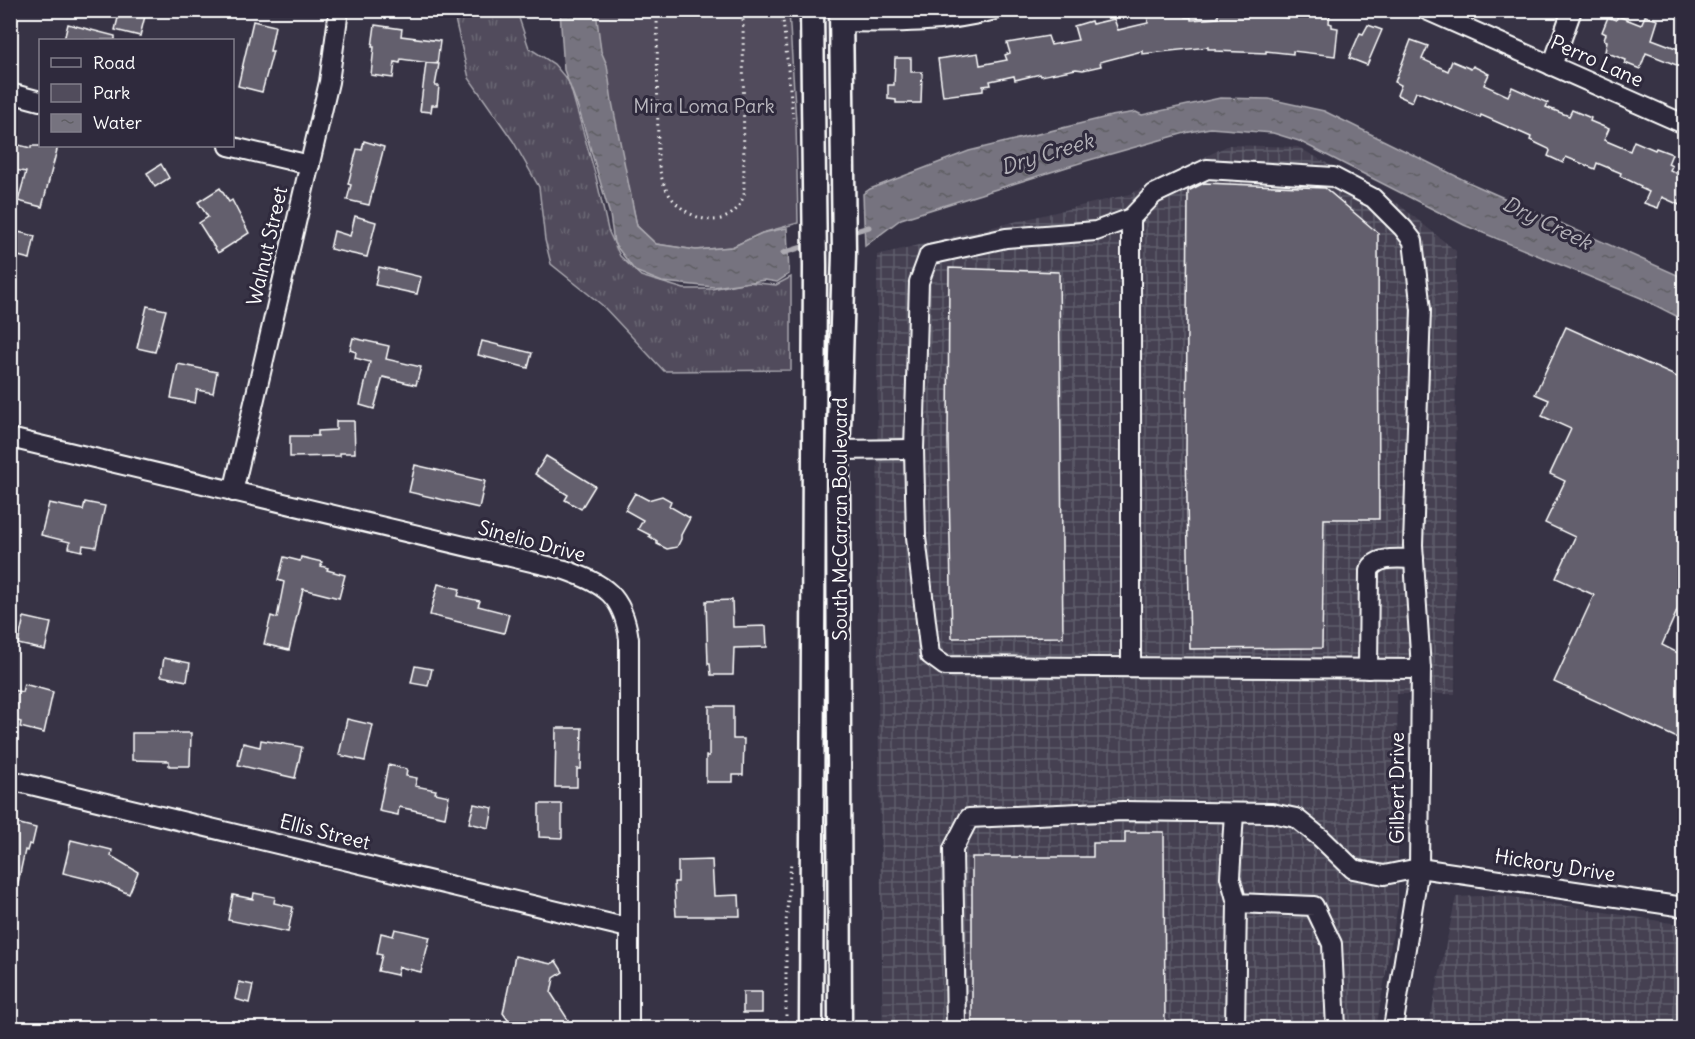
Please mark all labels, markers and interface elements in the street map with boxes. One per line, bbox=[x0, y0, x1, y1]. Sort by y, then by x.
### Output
street label: Perro Lane bbox=[1547, 29, 1647, 92]
legend bbox=[39, 39, 234, 147]
text: Road bbox=[93, 51, 136, 74]
text: Park bbox=[93, 81, 130, 104]
park label: Mira Loma Park bbox=[633, 93, 775, 118]
text: Water bbox=[93, 111, 143, 134]
water label: Dry Creek bbox=[997, 126, 1098, 180]
street label: Walnut Street bbox=[241, 184, 292, 308]
water label: Dry Creek bbox=[1498, 190, 1597, 256]
street label: South McCarran Boulevard bbox=[827, 397, 852, 641]
street label: Sinelio Drive bbox=[476, 514, 589, 567]
street label: Gilbert Drive bbox=[1384, 732, 1409, 844]
street label: Ellis Street bbox=[277, 808, 373, 855]
street label: Hickory Drive bbox=[1493, 843, 1617, 886]

